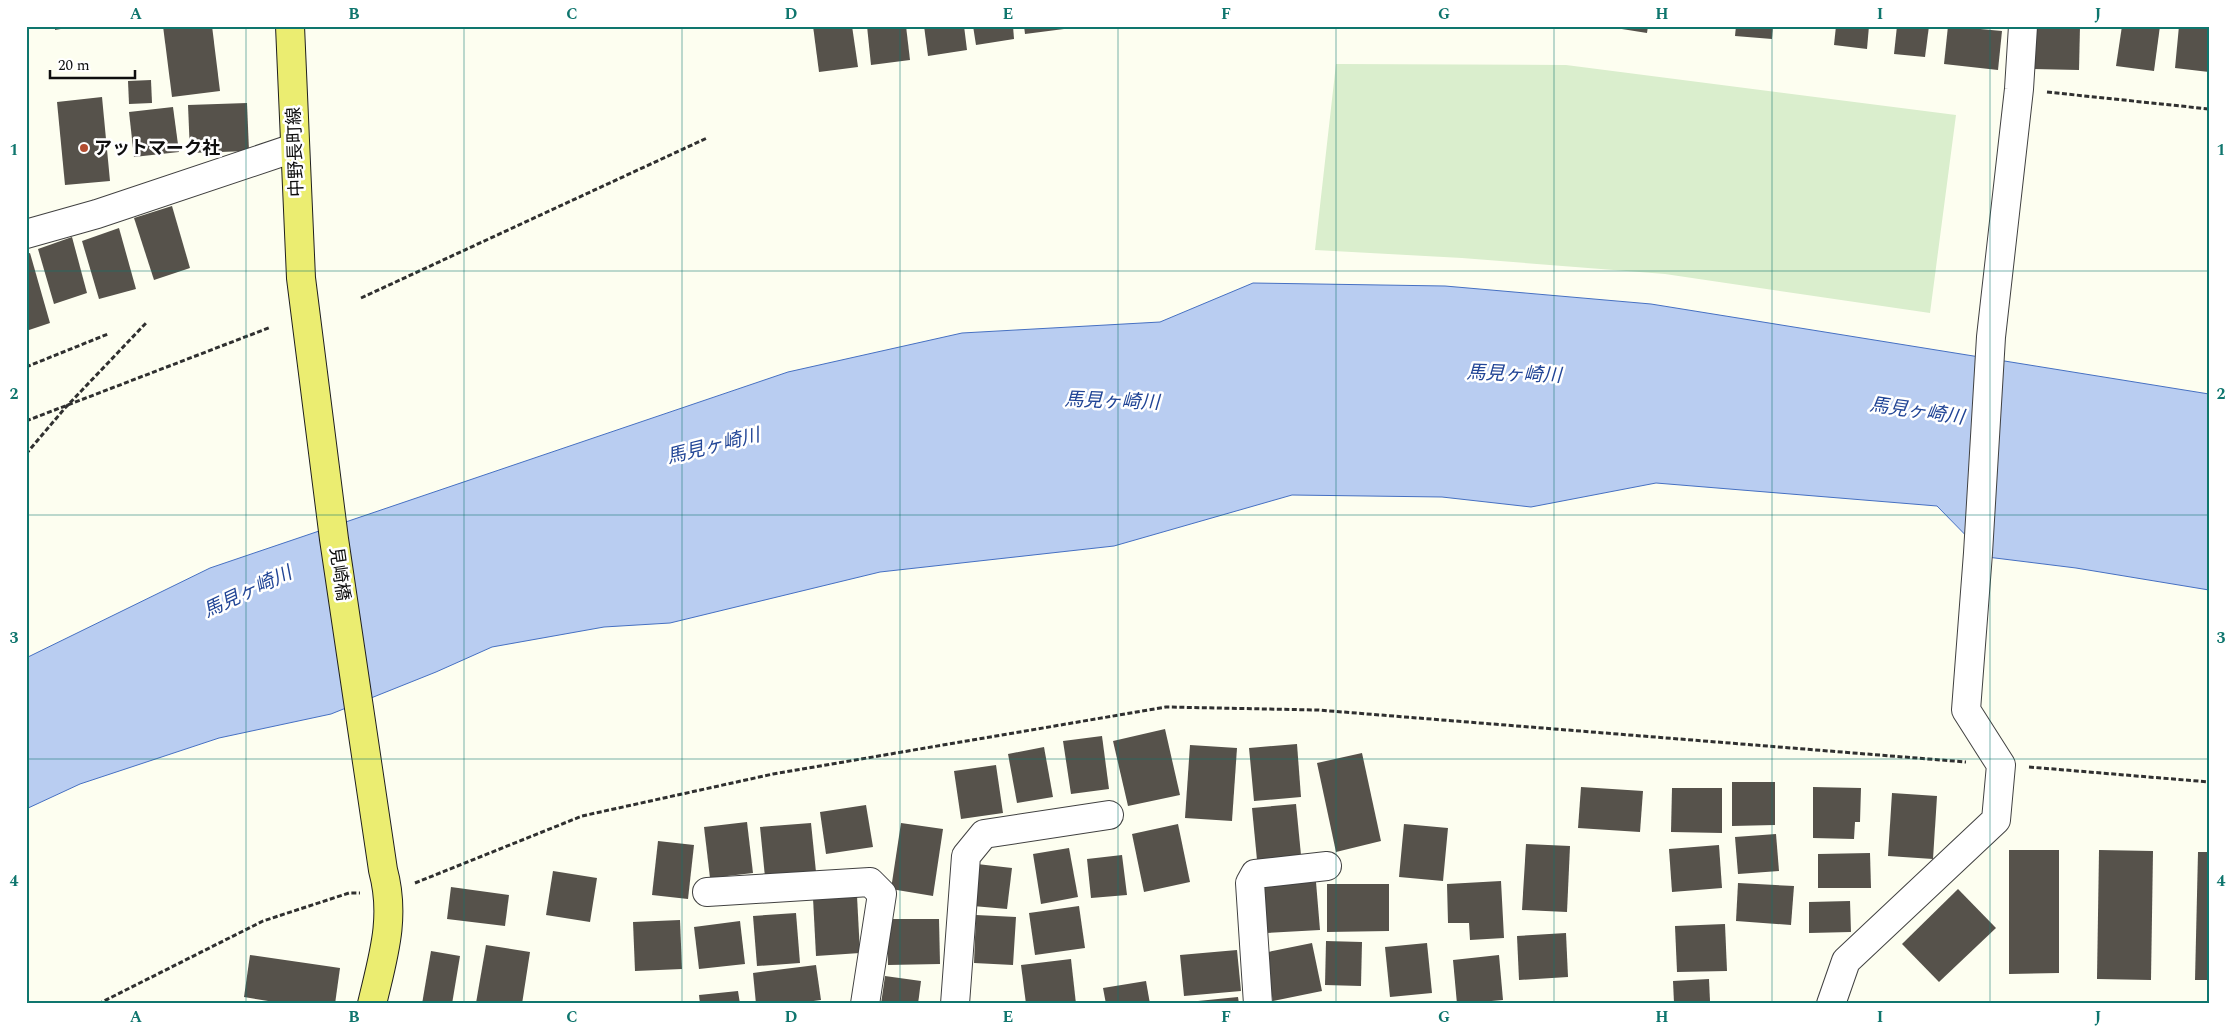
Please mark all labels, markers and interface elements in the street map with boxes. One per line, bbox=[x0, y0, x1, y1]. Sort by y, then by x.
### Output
text: A bbox=[130, 2, 143, 26]
text: B bbox=[348, 2, 360, 26]
text: C bbox=[566, 2, 578, 26]
text: D bbox=[785, 2, 798, 26]
text: E bbox=[1003, 2, 1013, 26]
text: F bbox=[1221, 2, 1231, 26]
text: G bbox=[1438, 2, 1450, 26]
text: H bbox=[1655, 2, 1669, 26]
text: I bbox=[1877, 2, 1883, 26]
text: J bbox=[2095, 2, 2102, 26]
scale bar bbox=[50, 48, 135, 80]
text: 20 m bbox=[58, 54, 90, 77]
street label: 中野長町線 bbox=[280, 107, 311, 197]
place label: アットマーク社 bbox=[94, 135, 220, 162]
text: 1 bbox=[10, 138, 18, 162]
text: 1 bbox=[2217, 138, 2225, 162]
marker: アットマーク社 bbox=[78, 142, 90, 154]
water label: 馬見ヶ崎川 bbox=[1466, 358, 1564, 391]
text: 2 bbox=[10, 382, 19, 406]
text: 2 bbox=[2217, 382, 2226, 406]
water label: 馬見ヶ崎川 bbox=[1064, 385, 1162, 418]
water label: 馬見ヶ崎川 bbox=[1868, 391, 1968, 433]
water label: 馬見ヶ崎川 bbox=[664, 420, 765, 472]
street label: 見崎橋 bbox=[322, 545, 357, 603]
water label: 馬見ヶ崎川 bbox=[198, 558, 299, 626]
text: 3 bbox=[10, 626, 19, 650]
text: 3 bbox=[2217, 626, 2226, 650]
text: 4 bbox=[10, 869, 19, 893]
text: 4 bbox=[2217, 869, 2226, 893]
text: A bbox=[130, 1005, 143, 1029]
text: B bbox=[348, 1005, 360, 1029]
text: C bbox=[566, 1005, 578, 1029]
text: D bbox=[785, 1005, 798, 1029]
text: E bbox=[1003, 1005, 1013, 1029]
text: F bbox=[1221, 1005, 1231, 1029]
text: G bbox=[1438, 1005, 1450, 1029]
text: H bbox=[1655, 1005, 1669, 1029]
text: I bbox=[1877, 1005, 1883, 1029]
text: J bbox=[2095, 1005, 2102, 1029]

